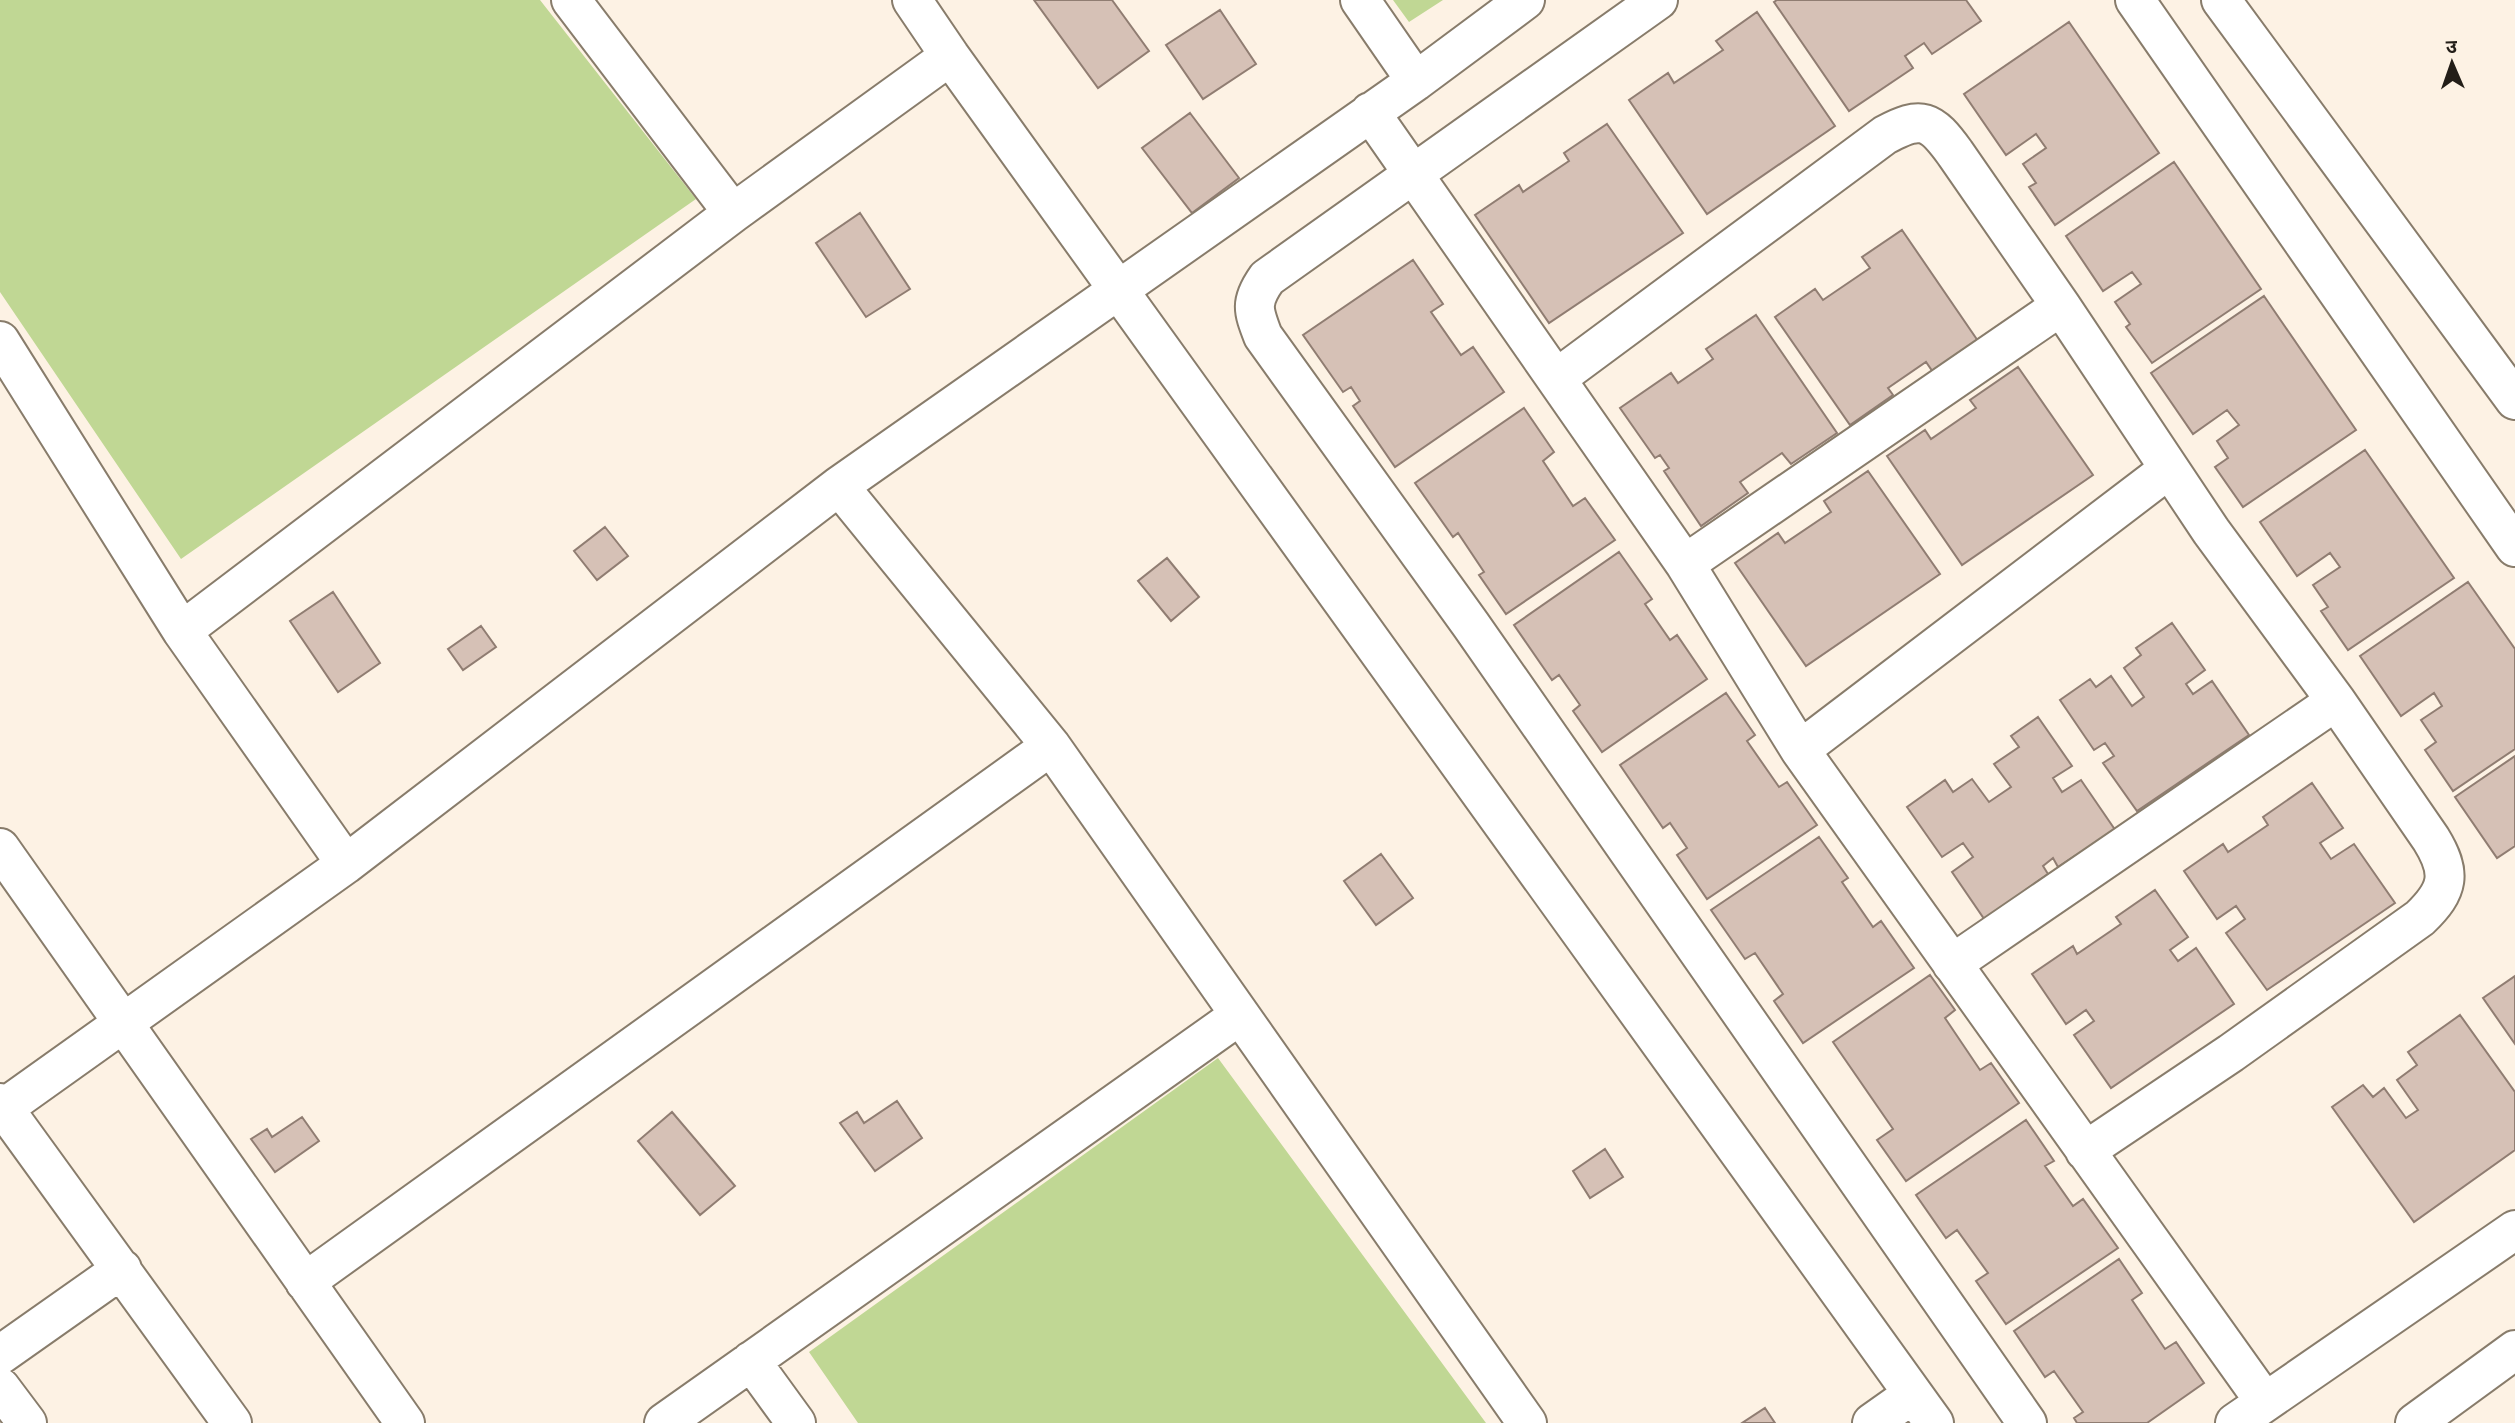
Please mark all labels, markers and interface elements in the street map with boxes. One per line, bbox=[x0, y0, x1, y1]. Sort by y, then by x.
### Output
north arrow bbox=[2417, 28, 2487, 98]
text: उ bbox=[2445, 35, 2458, 57]

